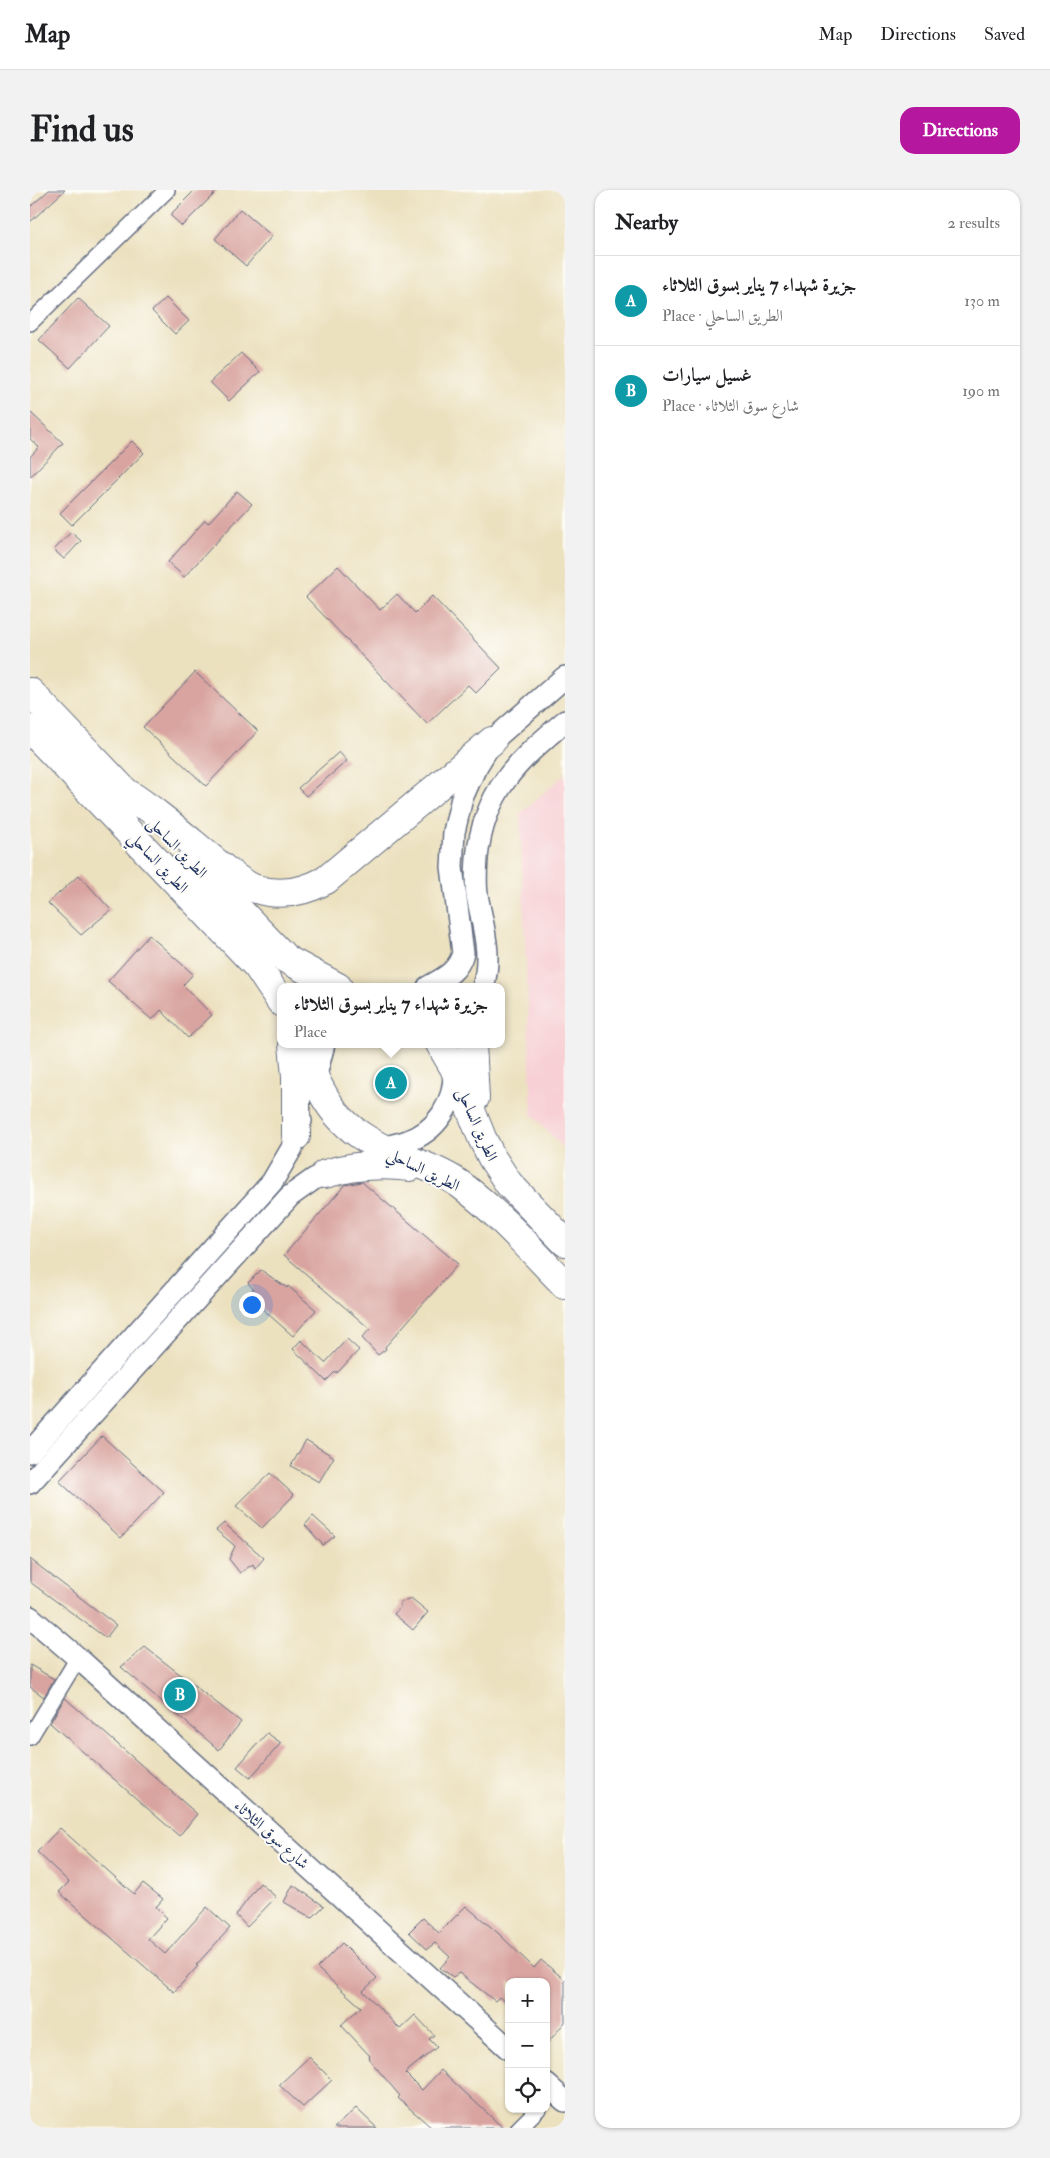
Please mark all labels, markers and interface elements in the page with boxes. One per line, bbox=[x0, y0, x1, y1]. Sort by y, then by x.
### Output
text: Map bbox=[25, 19, 70, 50]
text: Map bbox=[819, 23, 852, 46]
text: Directions bbox=[880, 23, 956, 46]
text: Saved bbox=[984, 23, 1025, 46]
button: Directions bbox=[900, 107, 1020, 154]
text: Find us bbox=[30, 108, 134, 152]
text: Nearby bbox=[615, 209, 678, 236]
text: 2 results bbox=[947, 213, 1000, 233]
text: جزيرة شهداء 7 يناير بسوق الثلاثاء bbox=[662, 273, 857, 297]
text: A bbox=[626, 291, 636, 311]
text: 130 m bbox=[964, 291, 1000, 311]
text: Place · الطريق الساحلي bbox=[662, 306, 783, 326]
text: غسيل سيارات bbox=[662, 363, 752, 387]
text: B bbox=[626, 381, 636, 401]
text: 190 m bbox=[962, 381, 1000, 401]
text: Place · شارع سوق الثلاثاء bbox=[662, 396, 799, 416]
street label: الطريق الساحلى bbox=[142, 813, 212, 883]
street label: الطريق الساحلي bbox=[120, 828, 193, 901]
popup bbox=[277, 983, 505, 1048]
text: جزيرة شهداء 7 يناير بسوق الثلاثاء bbox=[294, 992, 488, 1016]
text: Place bbox=[294, 1022, 327, 1042]
pin: A bbox=[375, 1064, 407, 1102]
street label: الطريق الساحلى bbox=[451, 1085, 502, 1165]
street label: الطريق الساحلي bbox=[382, 1144, 463, 1200]
your location bbox=[239, 1292, 265, 1318]
pin: B bbox=[164, 1676, 196, 1714]
street label: شارع سوق الثلاثاء bbox=[228, 1796, 313, 1876]
map controls bbox=[505, 1978, 550, 2113]
button: + bbox=[505, 1978, 550, 2023]
button: − bbox=[505, 2023, 550, 2068]
button: locate bbox=[505, 2068, 550, 2113]

